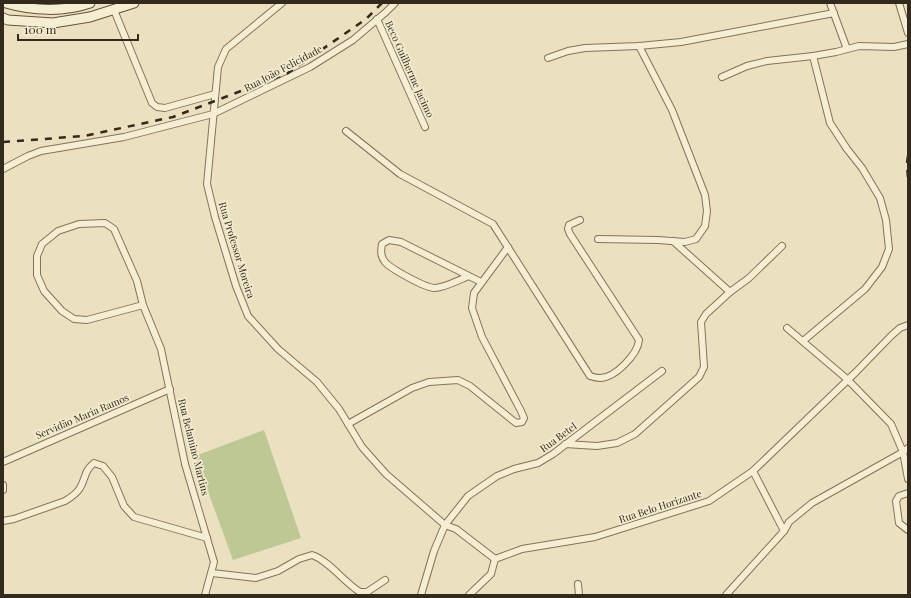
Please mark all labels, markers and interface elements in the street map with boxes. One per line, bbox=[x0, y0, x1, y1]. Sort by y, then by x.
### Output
scale bar bbox=[18, 16, 138, 42]
street label: Beco Guilherme Jacimo bbox=[382, 18, 438, 120]
text: 100 m bbox=[24, 21, 57, 37]
street label: Rua João Felicidade bbox=[241, 41, 325, 95]
street label: Rua Professor Moreira bbox=[216, 200, 258, 300]
street label: Servidão Maria Ramos bbox=[33, 390, 131, 442]
street label: Rua Belamino Martins bbox=[175, 397, 213, 497]
street label: Rua Betel bbox=[537, 419, 579, 455]
street label: Rua Belo Horizante bbox=[617, 486, 703, 526]

